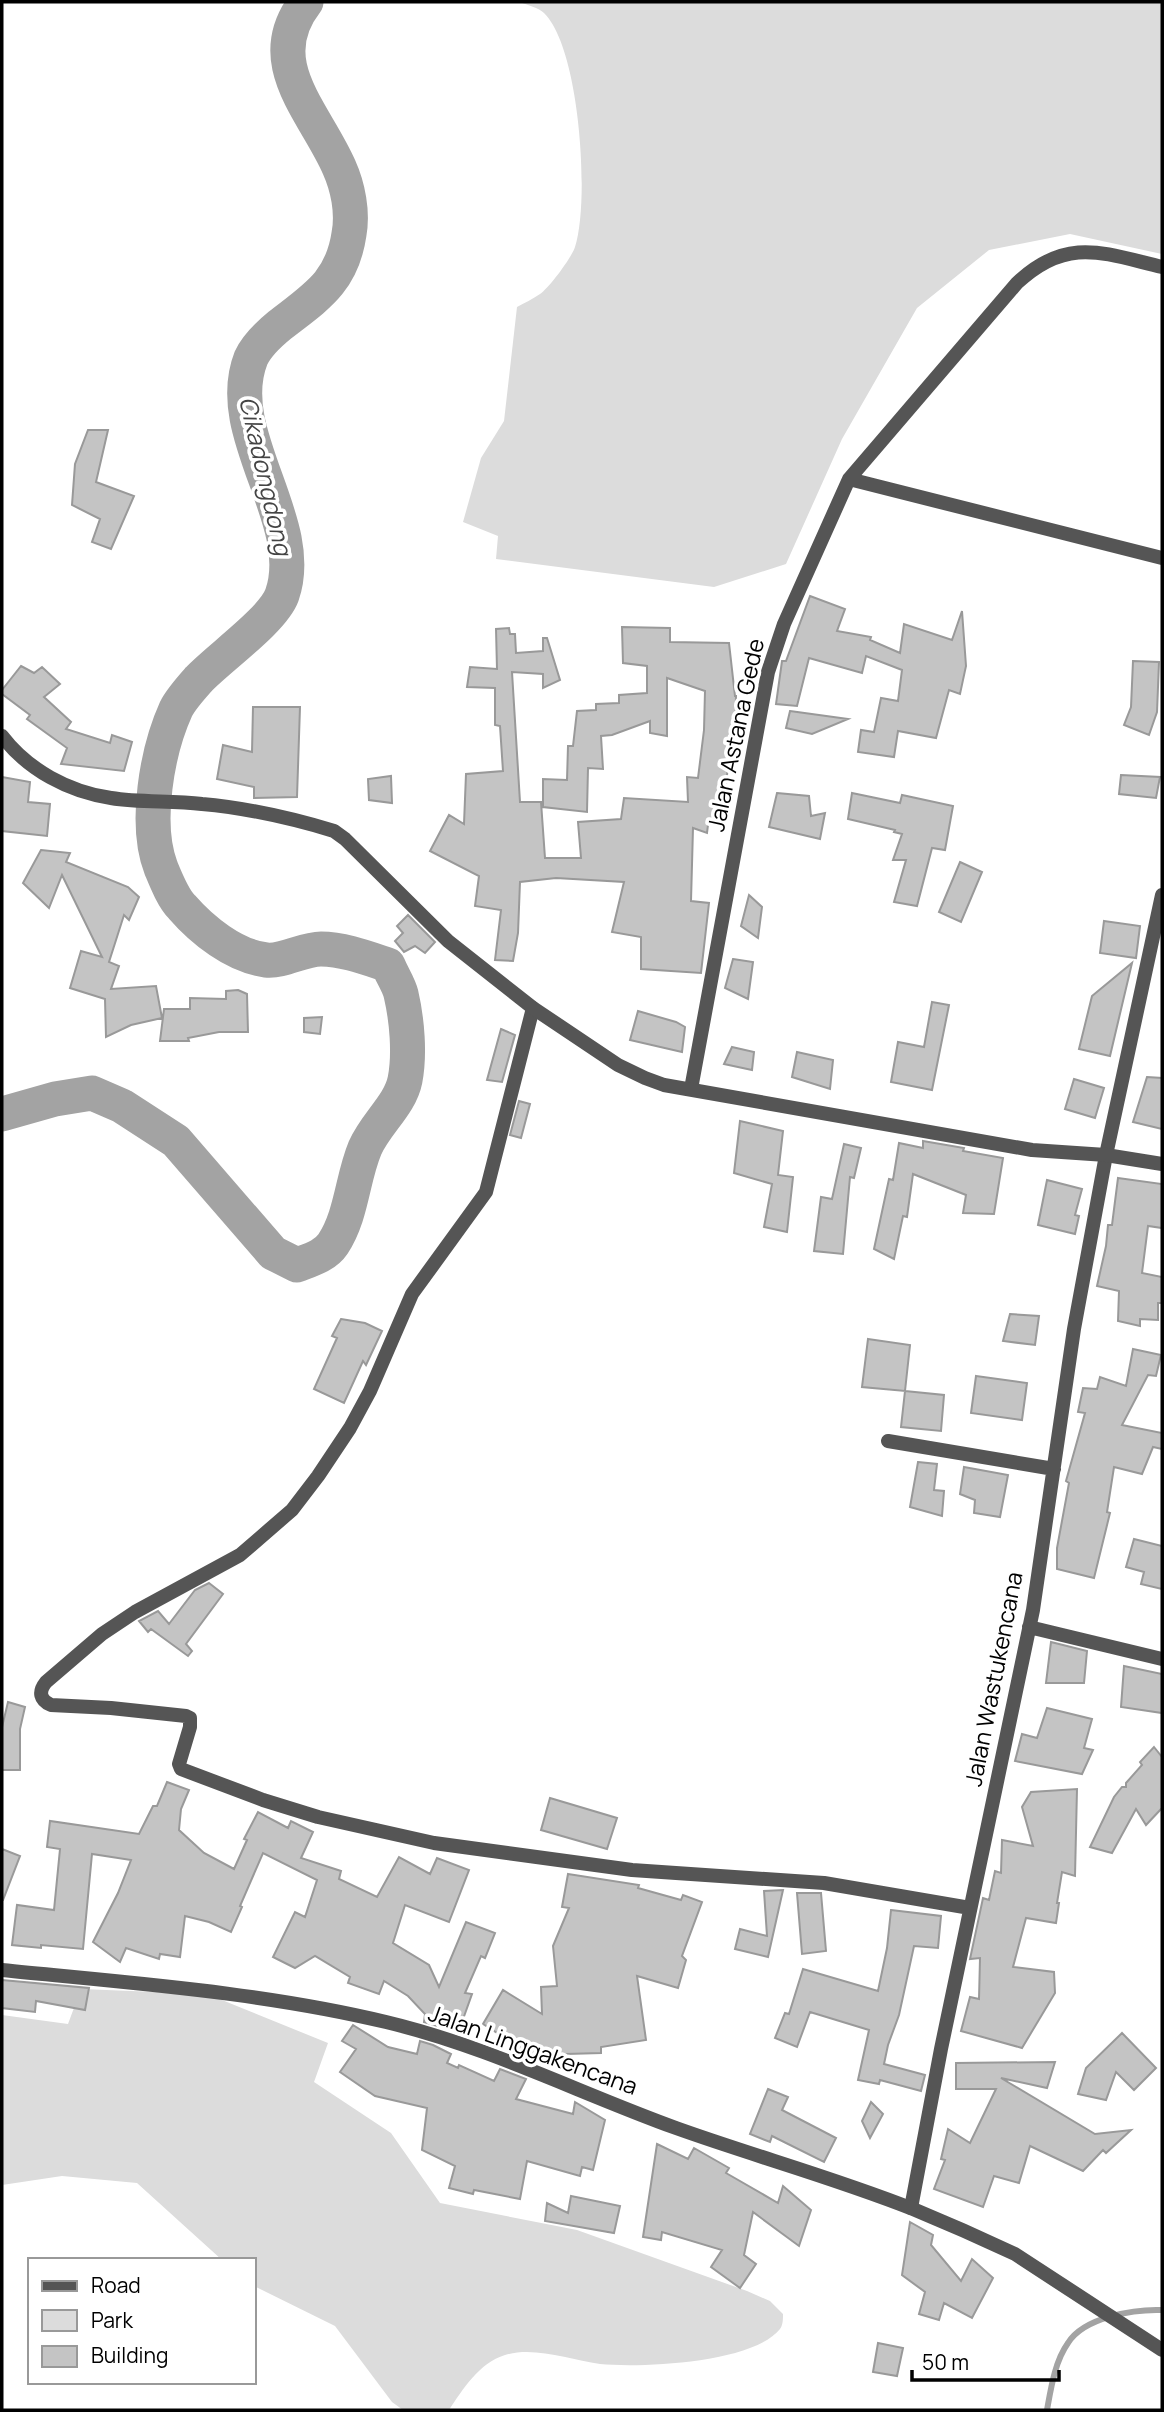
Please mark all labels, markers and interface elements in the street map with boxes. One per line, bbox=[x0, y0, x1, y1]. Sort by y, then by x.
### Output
water label: Cikadongdong bbox=[232, 393, 301, 560]
street label: Jalan Astana Gede bbox=[699, 635, 771, 834]
street label: Jalan Wastukencana bbox=[957, 1569, 1030, 1789]
street label: Jalan Linggakencana bbox=[424, 1996, 642, 2102]
legend bbox=[28, 2258, 256, 2384]
text: Road bbox=[91, 2271, 141, 2299]
text: Park bbox=[91, 2306, 133, 2334]
scale bar bbox=[912, 2338, 1059, 2382]
text: Building bbox=[91, 2341, 168, 2369]
text: 50 m bbox=[922, 2348, 969, 2376]

